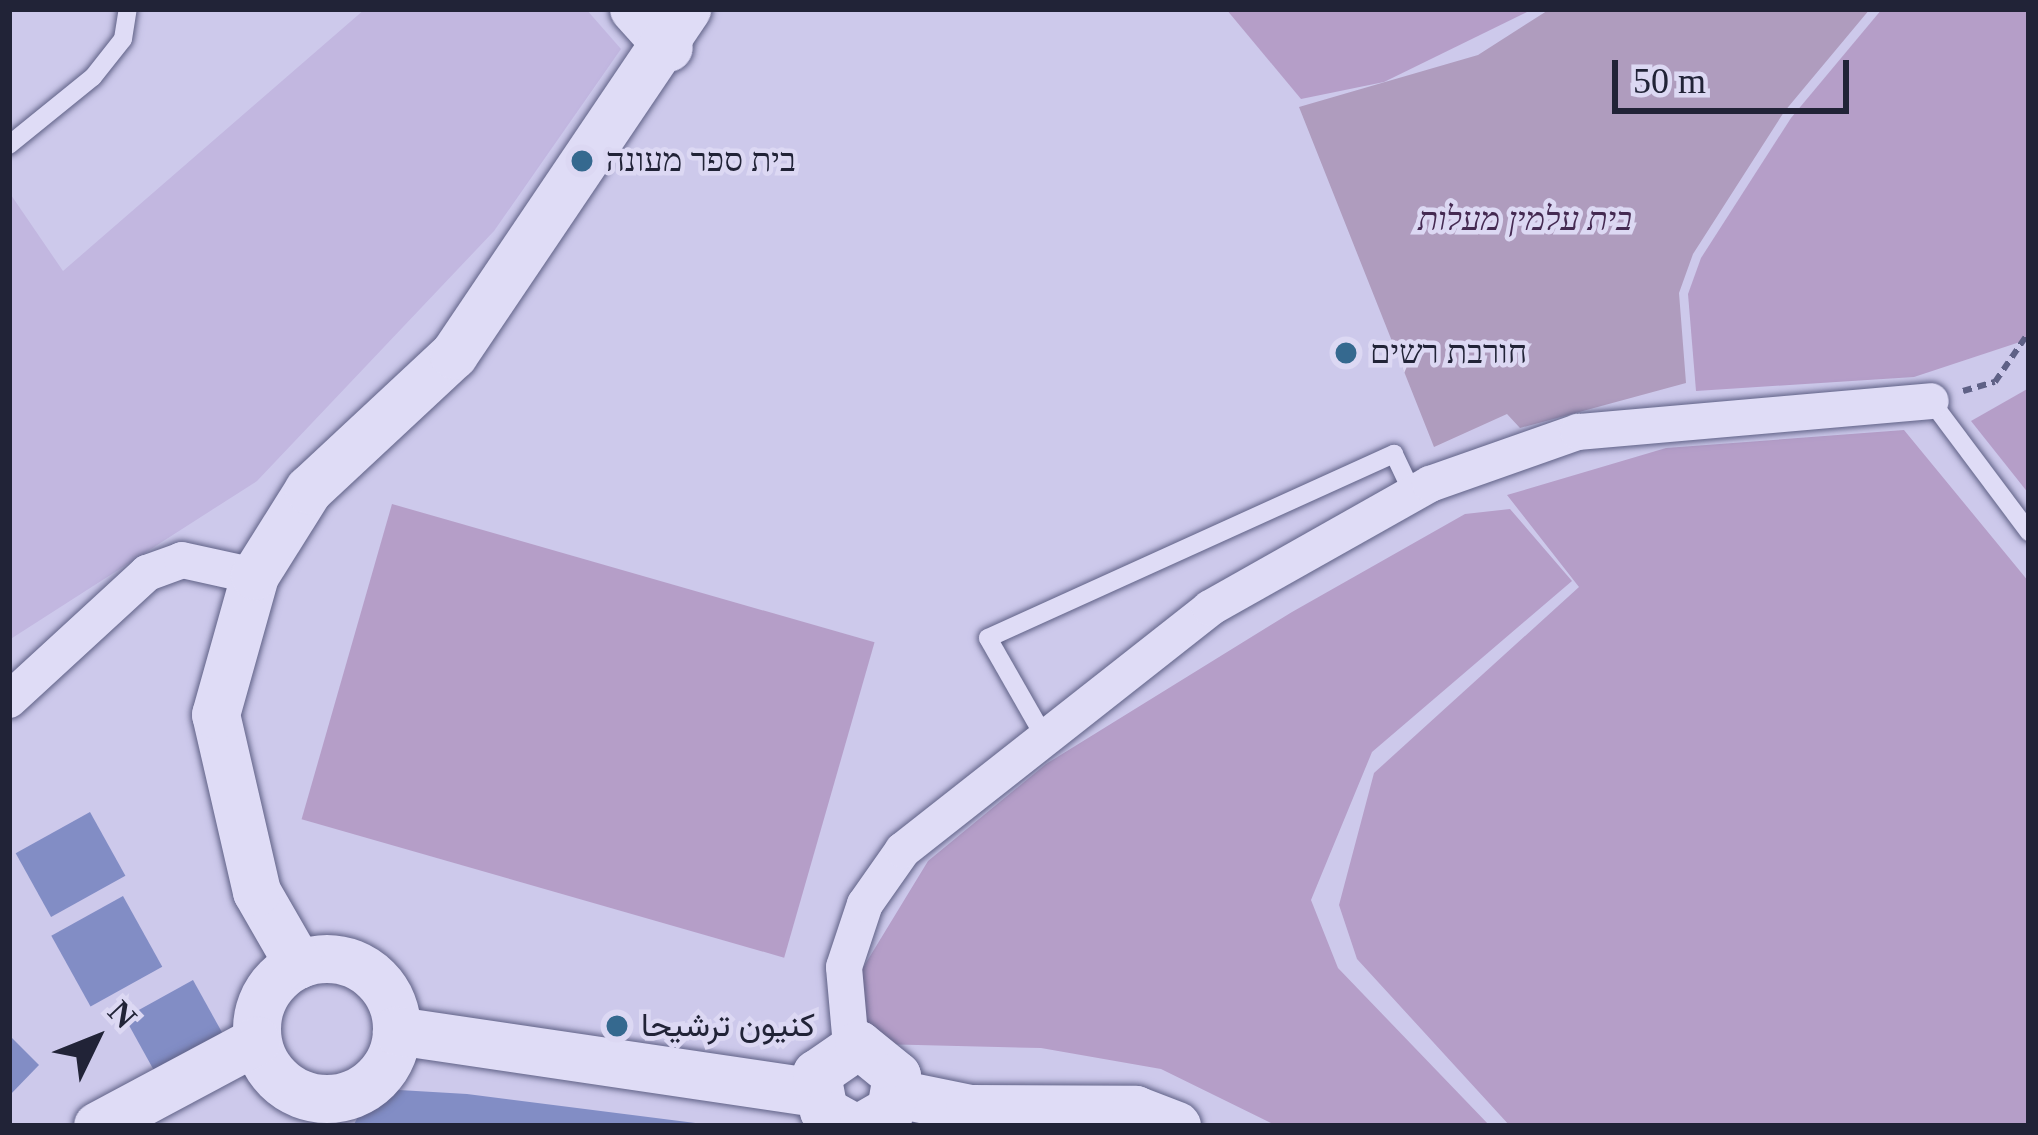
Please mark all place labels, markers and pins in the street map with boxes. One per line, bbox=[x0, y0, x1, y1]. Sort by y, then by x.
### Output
place label: בית ספר מעונה bbox=[606, 141, 796, 181]
marker: בית ספר מעונה bbox=[569, 148, 595, 174]
place label: חורבת רשים bbox=[1370, 333, 1527, 373]
marker: חורבת רשים bbox=[1333, 340, 1359, 366]
place label: كنيون ترشيحا bbox=[641, 1006, 815, 1046]
marker: كنيون ترشيحا bbox=[604, 1013, 630, 1039]

